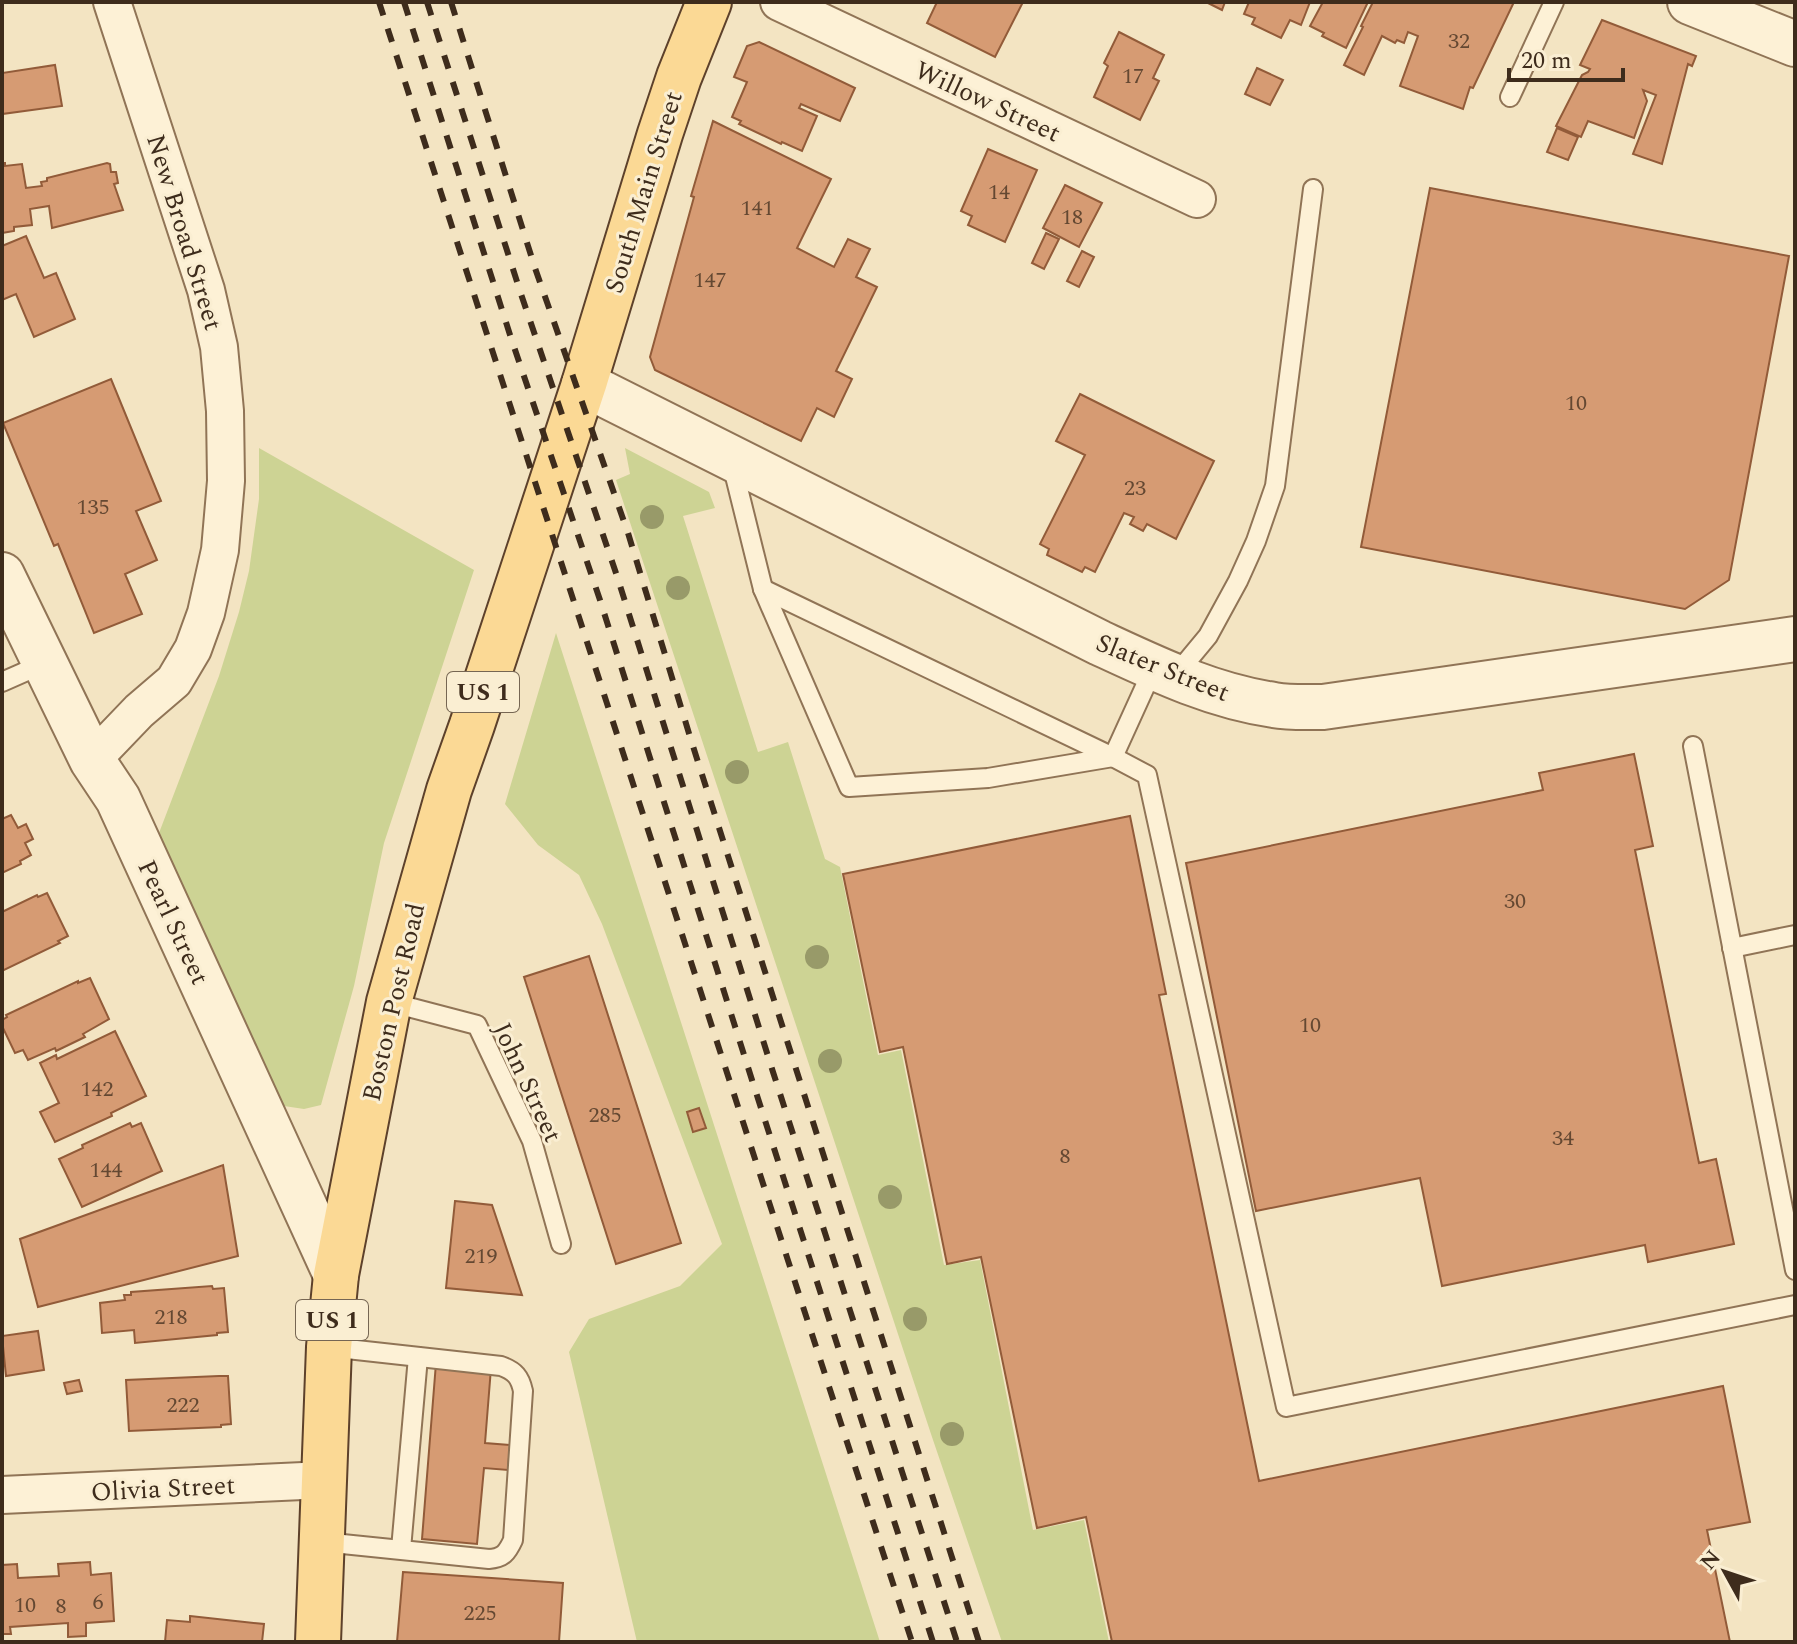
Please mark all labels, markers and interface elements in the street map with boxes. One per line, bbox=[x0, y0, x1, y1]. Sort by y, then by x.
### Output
house number: 32 bbox=[1448, 25, 1470, 58]
scale bar bbox=[1509, 32, 1623, 82]
text: 20 m bbox=[1521, 43, 1572, 79]
street label: Willow Street bbox=[908, 51, 1067, 153]
house number: 17 bbox=[1122, 60, 1144, 93]
street label: South Main Street bbox=[594, 86, 694, 298]
street label: New Broad Street bbox=[135, 129, 233, 335]
house number: 14 bbox=[988, 176, 1010, 209]
house number: 141 bbox=[740, 192, 774, 225]
house number: 18 bbox=[1061, 201, 1083, 234]
house number: 147 bbox=[693, 264, 727, 297]
house number: 10 bbox=[1565, 387, 1587, 420]
house number: 23 bbox=[1124, 472, 1146, 505]
house number: 135 bbox=[76, 491, 110, 524]
street label: Slater Street bbox=[1090, 623, 1235, 713]
road number: US 1 bbox=[447, 672, 519, 712]
street label: Pearl Street bbox=[127, 853, 220, 992]
house number: 30 bbox=[1504, 885, 1526, 918]
street label: Boston Post Road bbox=[352, 899, 436, 1105]
house number: 10 bbox=[1299, 1009, 1321, 1042]
street label: John Street bbox=[482, 1016, 572, 1149]
house number: 142 bbox=[80, 1073, 114, 1106]
house number: 285 bbox=[588, 1099, 622, 1132]
house number: 34 bbox=[1552, 1122, 1574, 1155]
house number: 8 bbox=[1059, 1140, 1071, 1173]
house number: 144 bbox=[89, 1154, 123, 1187]
house number: 219 bbox=[464, 1240, 498, 1273]
road number: US 1 bbox=[296, 1300, 368, 1340]
house number: 218 bbox=[154, 1301, 188, 1334]
house number: 222 bbox=[166, 1389, 200, 1422]
street label: Olivia Street bbox=[90, 1465, 236, 1513]
north arrow bbox=[1685, 1532, 1765, 1612]
text: N bbox=[1692, 1543, 1729, 1578]
house number: 6 bbox=[92, 1586, 104, 1619]
house number: 10 bbox=[14, 1589, 36, 1622]
house number: 8 bbox=[55, 1590, 67, 1623]
house number: 225 bbox=[463, 1597, 497, 1630]

